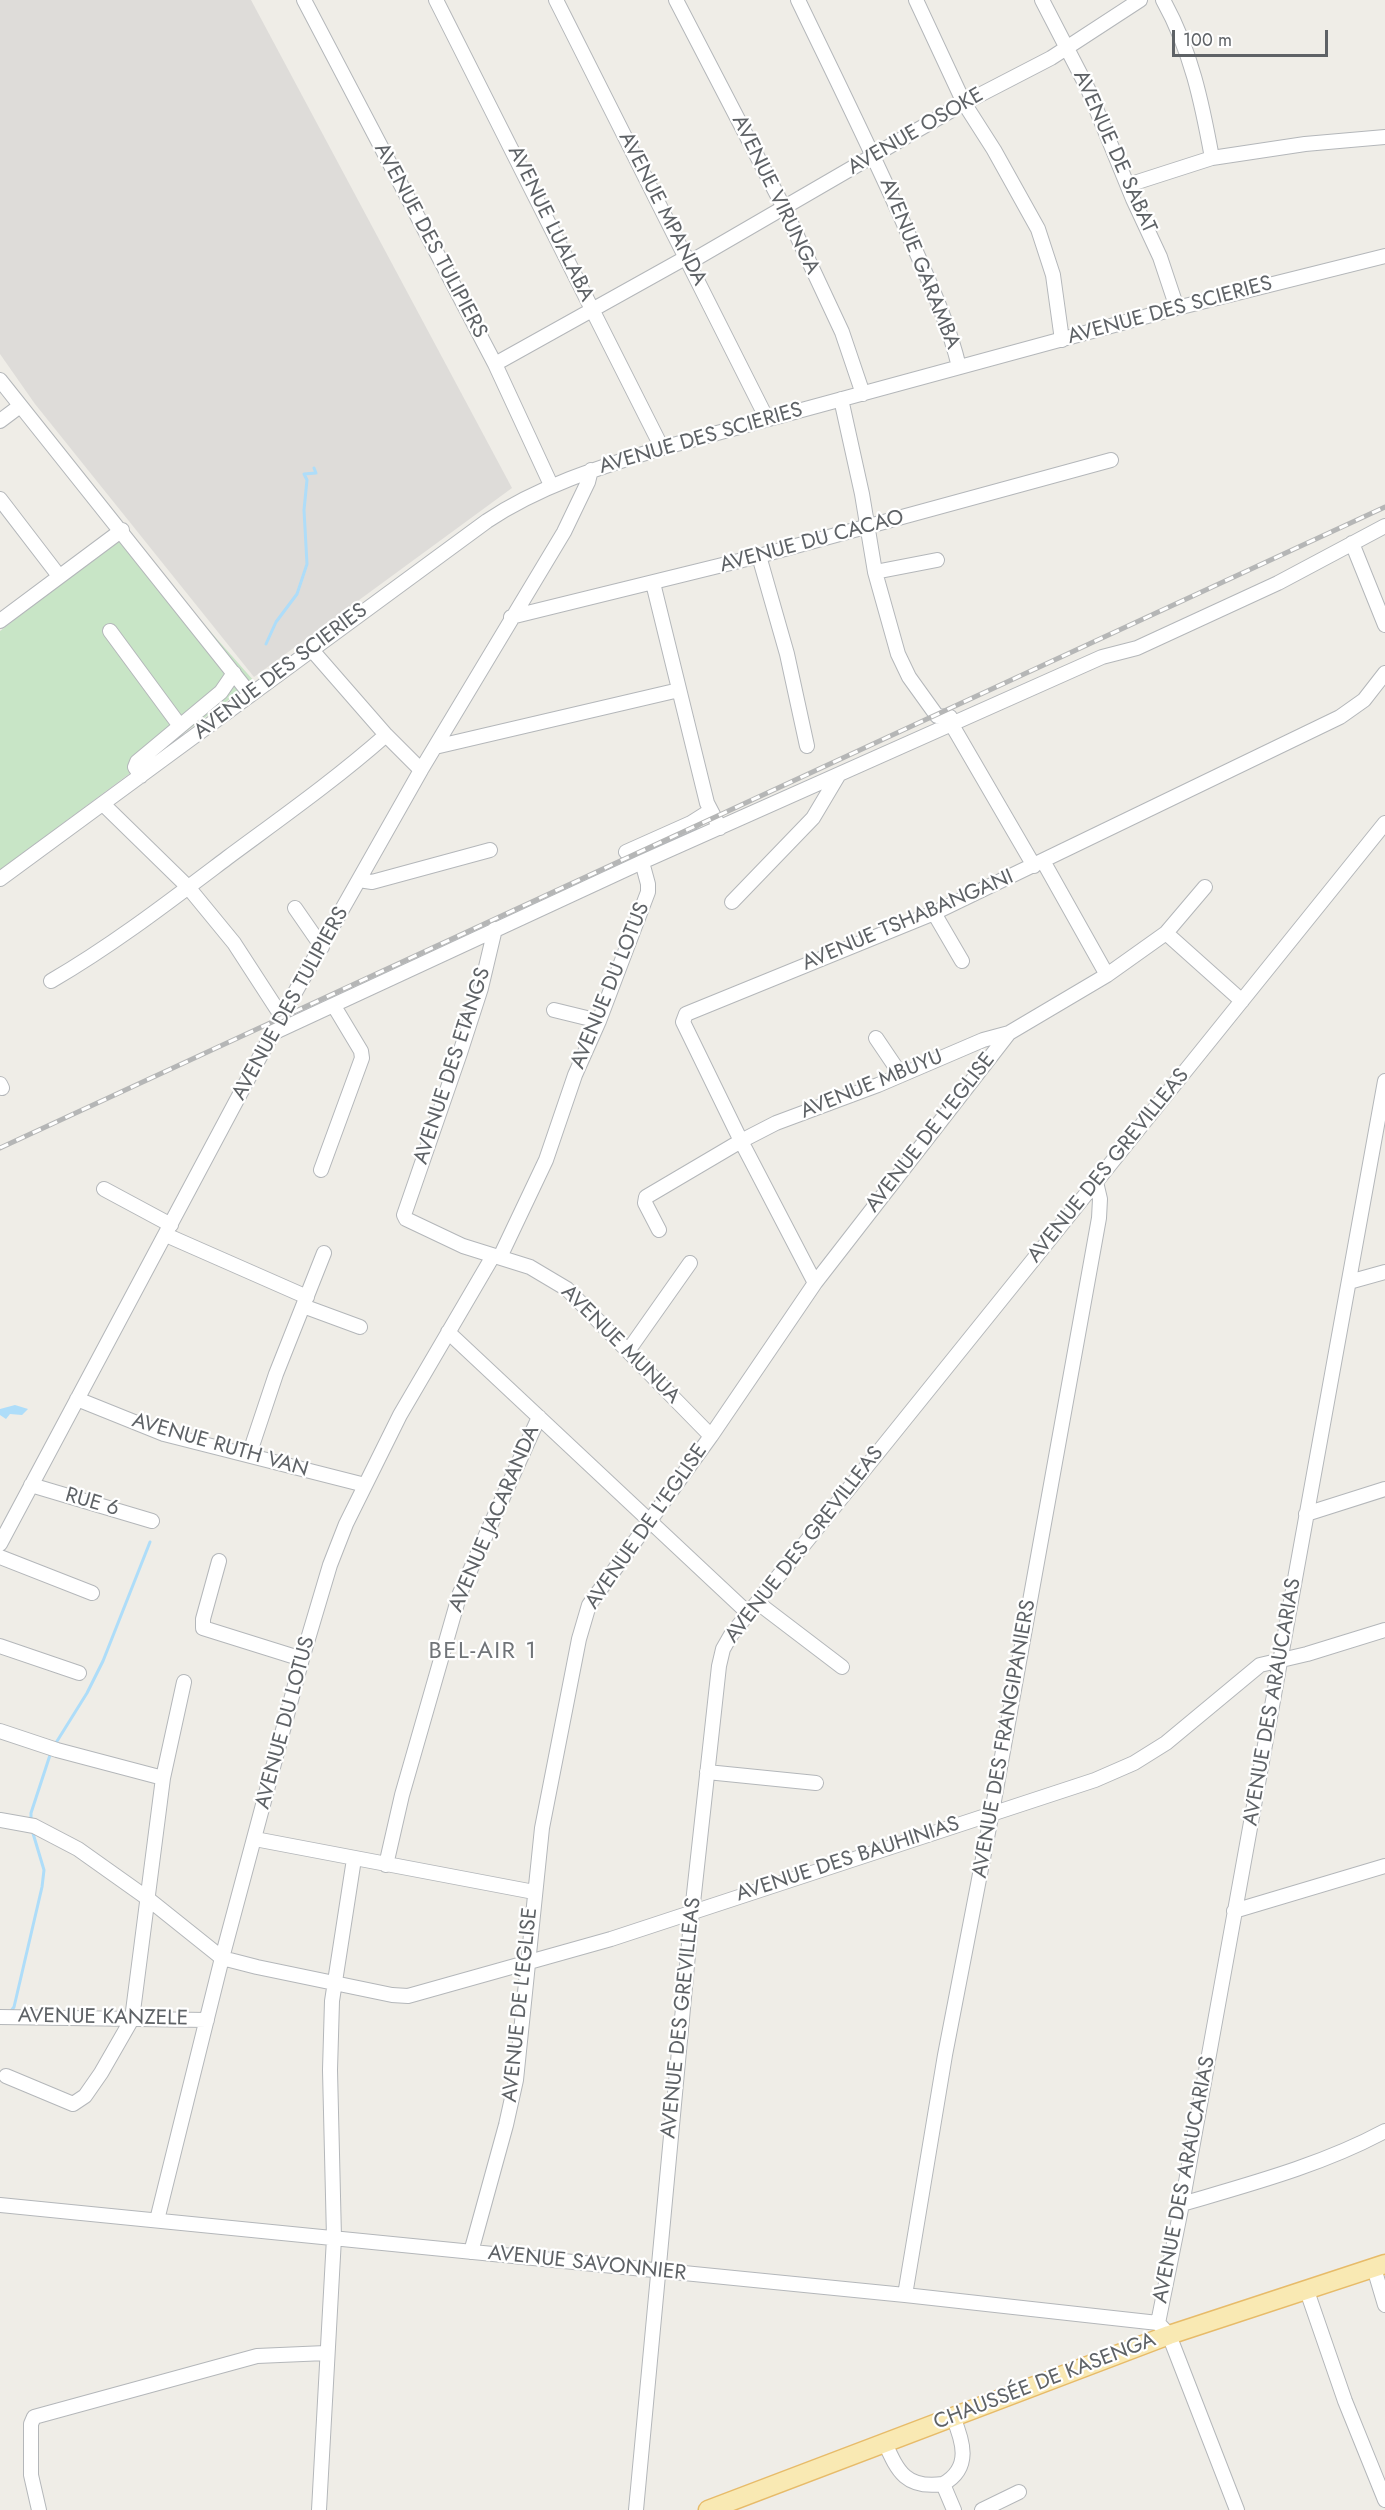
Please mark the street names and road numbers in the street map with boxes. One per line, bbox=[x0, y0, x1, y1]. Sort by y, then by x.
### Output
street label: AVENUE DE SABAT bbox=[1067, 67, 1161, 237]
street label: AVENUE OSOKE bbox=[844, 83, 988, 181]
street label: AVENUE VIRUNGA bbox=[726, 111, 824, 279]
street label: AVENUE MPANDA bbox=[612, 128, 712, 290]
street label: AVENUE DES TULIPIERS bbox=[368, 139, 492, 343]
street label: AVENUE LUALABA bbox=[501, 142, 599, 306]
street label: AVENUE GARAMBA bbox=[873, 175, 965, 353]
street label: AVENUE DES SCIERIES bbox=[1065, 272, 1275, 350]
street label: AVENUE DES SCIERIES bbox=[596, 398, 806, 480]
street label: AVENUE DU CACAO bbox=[717, 505, 907, 579]
street label: AVENUE DES SCIERIES bbox=[189, 599, 373, 745]
street label: AVENUE TSHABANGANI bbox=[799, 865, 1017, 977]
street label: AVENUE DU LOTUS bbox=[566, 899, 656, 1073]
street label: AVENUE DES TULIPIERS bbox=[227, 903, 355, 1105]
street label: AVENUE DES ETANGS bbox=[409, 965, 497, 1167]
street label: AVENUE MBUYU bbox=[797, 1045, 947, 1125]
street label: AVENUE DE L'EGLISE bbox=[861, 1048, 1001, 1218]
street label: AVENUE DES GREVILLEAS bbox=[1023, 1064, 1195, 1268]
street label: AVENUE MUNUA bbox=[555, 1280, 685, 1410]
street label: AVENUE RUTH VAN bbox=[129, 1409, 311, 1483]
street label: AVENUE JACARANDA bbox=[444, 1422, 546, 1616]
street label: AVENUE DE L'EGLISE bbox=[581, 1440, 713, 1614]
street label: AVENUE DES GREVILLEAS bbox=[720, 1442, 890, 1648]
street label: RUE 6 bbox=[62, 1483, 122, 1523]
street label: AVENUE DES ARAUCARIAS bbox=[1239, 1576, 1307, 1828]
street label: AVENUE DES FRANGIPANIERS bbox=[968, 1598, 1042, 1880]
street label: AVENUE DU LOTUS bbox=[251, 1634, 321, 1812]
street label: AVENUE DES BAUHINIAS bbox=[733, 1812, 963, 1908]
street label: AVENUE DES GREVILLEAS bbox=[657, 1896, 707, 2140]
street label: AVENUE DE L'EGLISE bbox=[498, 1906, 544, 2104]
street label: AVENUE KANZELE bbox=[18, 2004, 188, 2032]
street label: AVENUE DES ARAUCARIAS bbox=[1149, 2054, 1221, 2306]
street label: AVENUE SAVONNIER bbox=[487, 2241, 687, 2287]
street label: CHAUSSÉE DE KASENGA bbox=[931, 2328, 1159, 2436]

